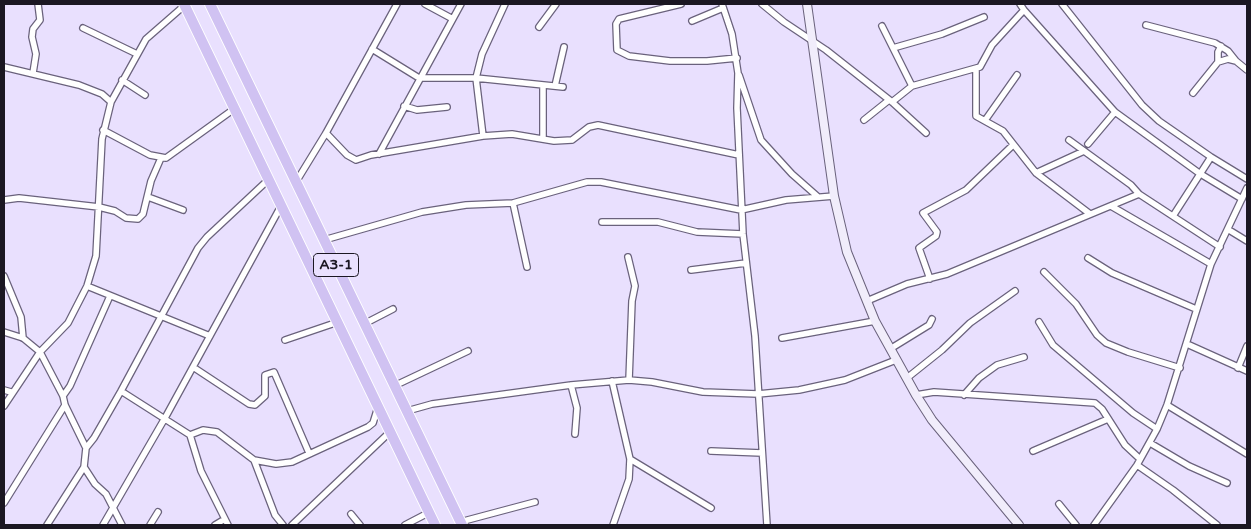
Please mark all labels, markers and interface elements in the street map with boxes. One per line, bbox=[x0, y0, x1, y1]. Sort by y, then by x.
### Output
road number: A3-1 bbox=[314, 254, 358, 276]

